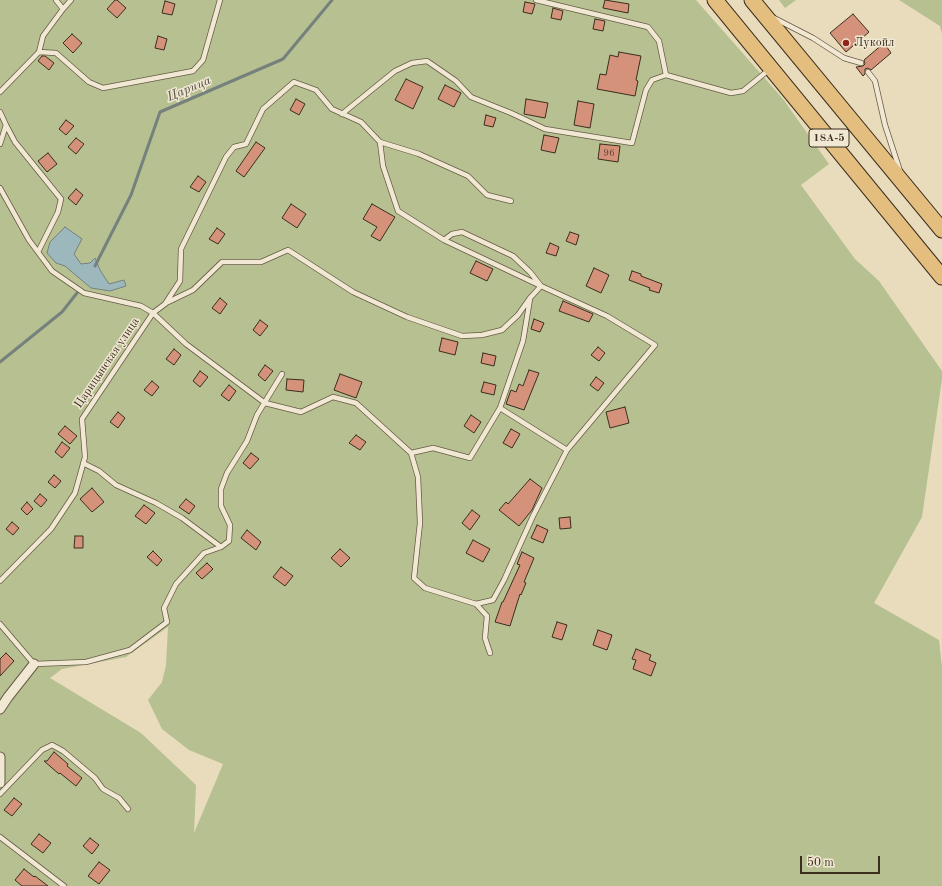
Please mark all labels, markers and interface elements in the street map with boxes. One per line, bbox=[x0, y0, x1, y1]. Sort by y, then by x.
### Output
place label: Лукойл bbox=[854, 36, 894, 50]
marker: Лукойл bbox=[841, 38, 851, 48]
water label: Царица bbox=[165, 73, 213, 105]
road number: 18А-5 bbox=[809, 129, 849, 147]
house number: 96 bbox=[603, 147, 615, 159]
street label: Царицынская улица bbox=[71, 315, 143, 411]
scale bar bbox=[802, 848, 882, 874]
text: 50 m bbox=[807, 857, 834, 869]

